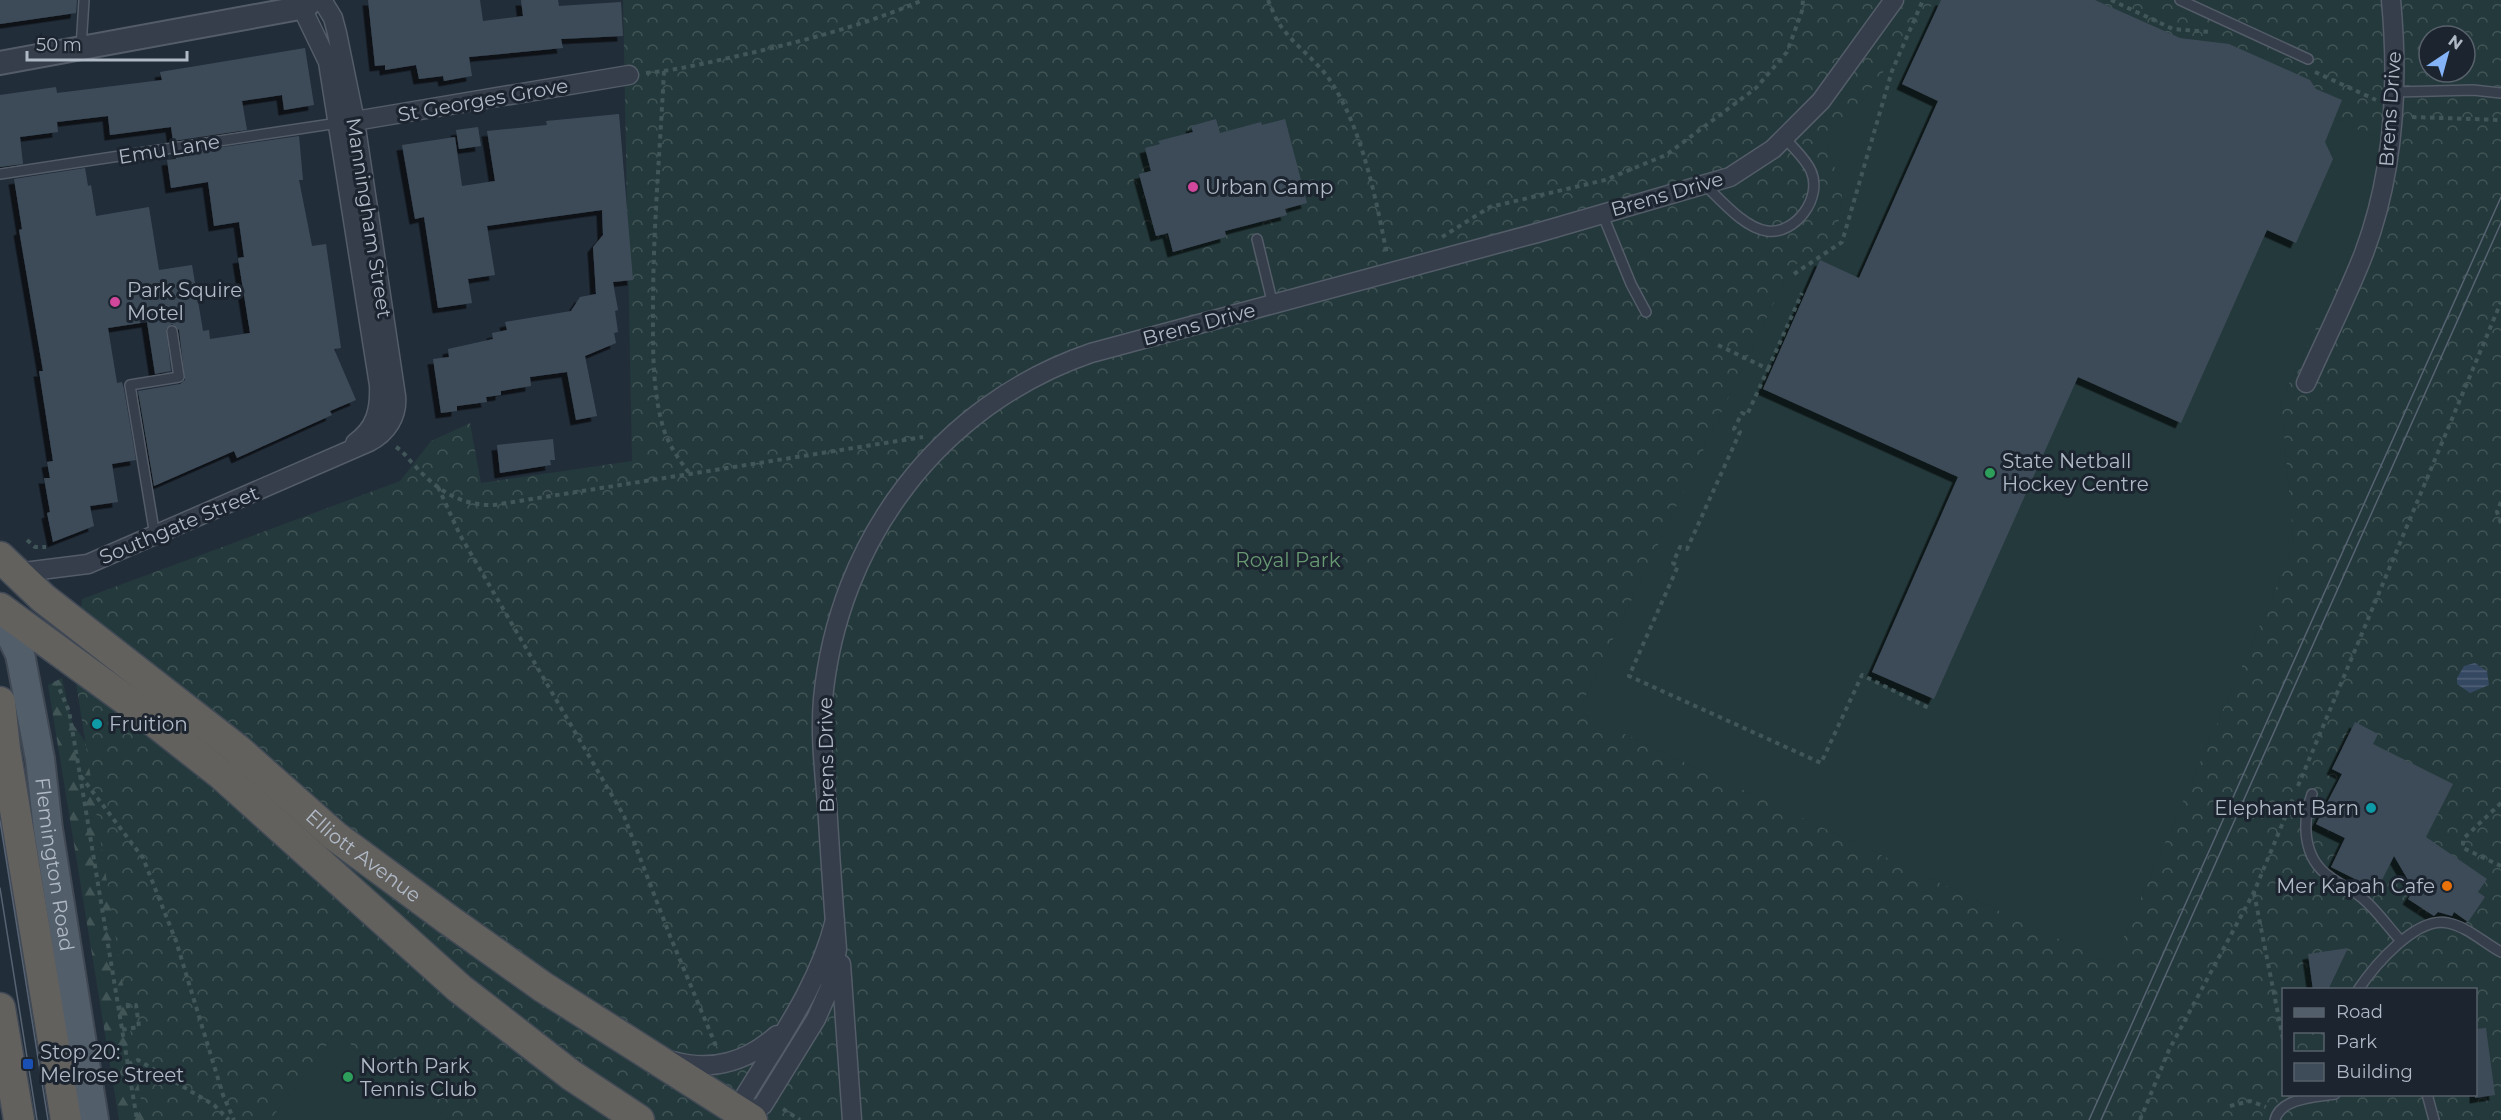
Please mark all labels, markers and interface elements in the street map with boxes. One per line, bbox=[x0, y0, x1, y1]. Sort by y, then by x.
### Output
scale bar bbox=[27, 24, 188, 62]
north arrow bbox=[2417, 24, 2477, 84]
text: N bbox=[2445, 31, 2466, 54]
text: 50 m bbox=[36, 34, 82, 56]
street label: Brens Drive bbox=[2374, 50, 2406, 168]
street label: St Georges Grove bbox=[396, 73, 570, 127]
street label: Manningham Street bbox=[341, 116, 397, 320]
street label: Emu Lane bbox=[117, 129, 221, 169]
street label: Brens Drive bbox=[1608, 166, 1726, 222]
place label: Urban Camp bbox=[1205, 175, 1333, 199]
marker: Urban Camp bbox=[1186, 180, 1200, 194]
place label: Park Squire Motel bbox=[127, 278, 242, 325]
marker: Park Squire Motel bbox=[108, 295, 122, 309]
street label: Brens Drive bbox=[1140, 297, 1258, 351]
place label: State Netball Hockey Centre bbox=[2002, 449, 2149, 496]
marker: State Netball Hockey Centre bbox=[1983, 466, 1997, 480]
street label: Southgate Street bbox=[96, 481, 262, 569]
park label: Royal Park bbox=[1235, 548, 1341, 572]
street label: Brens Drive bbox=[813, 697, 839, 813]
place label: Fruition bbox=[109, 712, 188, 736]
marker: Fruition bbox=[90, 717, 104, 731]
street label: Flemington Road bbox=[30, 776, 79, 953]
place label: Elephant Barn bbox=[2214, 796, 2359, 820]
marker: Elephant Barn bbox=[2364, 801, 2378, 815]
street label: Elliott Avenue bbox=[301, 804, 426, 908]
place label: Mer Kapah Cafe bbox=[2276, 874, 2435, 898]
marker: Mer Kapah Cafe bbox=[2440, 879, 2454, 893]
legend bbox=[2282, 988, 2477, 1096]
text: Road bbox=[2336, 1001, 2383, 1023]
text: Park bbox=[2336, 1031, 2377, 1053]
place label: Stop 20: Melrose Street bbox=[40, 1040, 184, 1087]
place label: North Park Tennis Club bbox=[360, 1054, 476, 1101]
marker: Stop 20: Melrose Street bbox=[21, 1057, 35, 1071]
text: Building bbox=[2336, 1061, 2413, 1083]
marker: North Park Tennis Club bbox=[341, 1070, 355, 1084]

